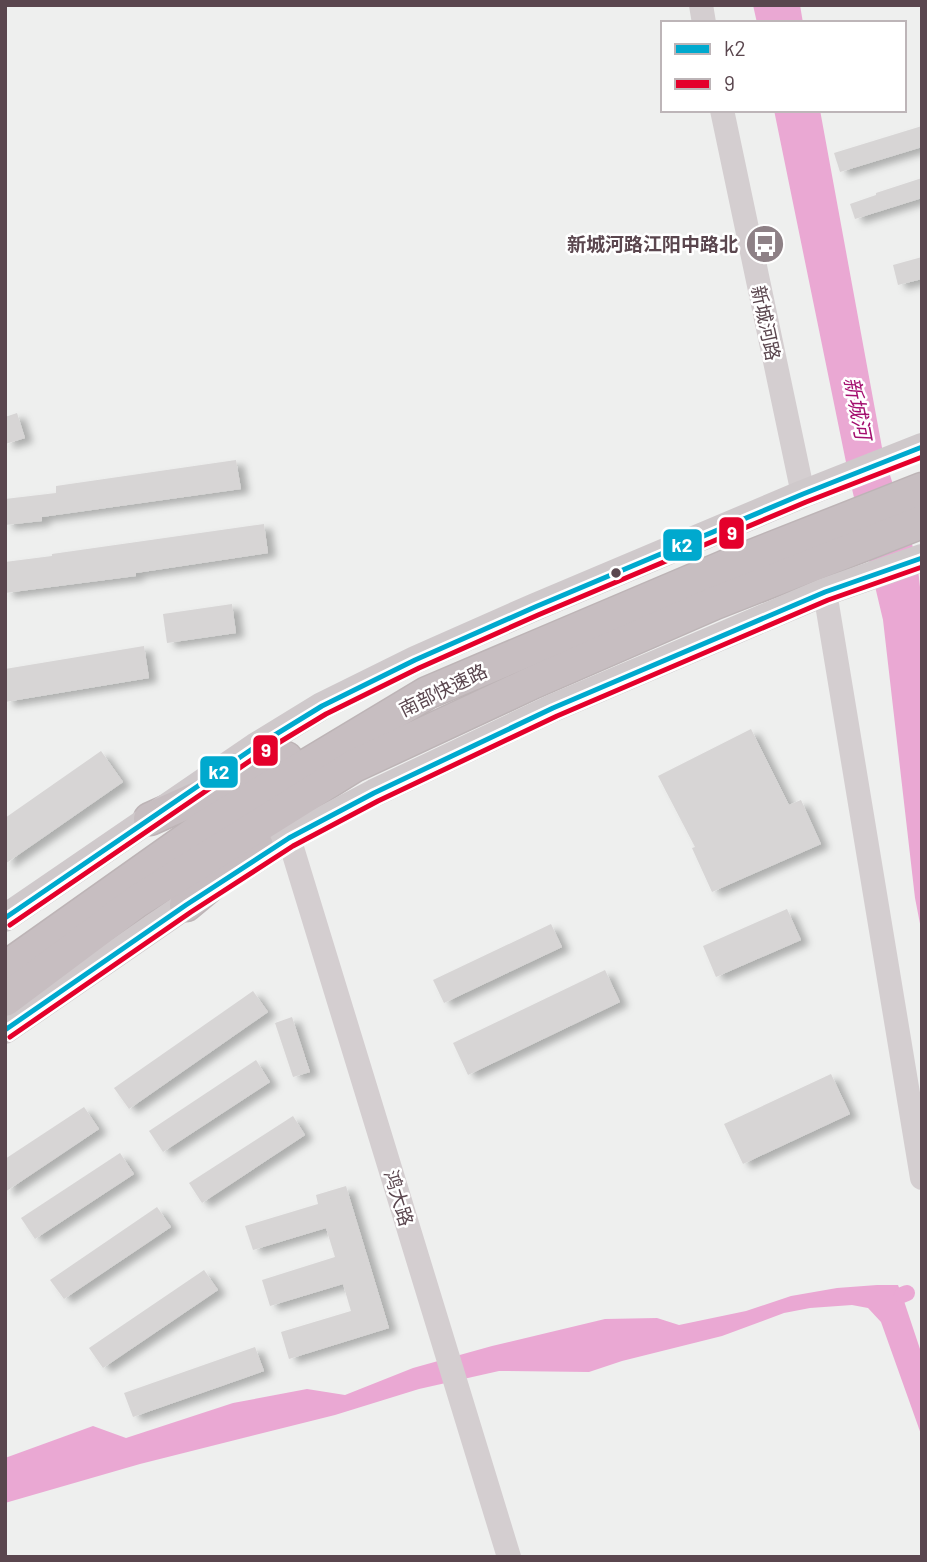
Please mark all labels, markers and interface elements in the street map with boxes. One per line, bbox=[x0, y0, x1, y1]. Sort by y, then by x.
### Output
legend bbox=[661, 21, 906, 112]
text: k2 bbox=[724, 35, 746, 60]
text: 9 bbox=[724, 70, 735, 95]
bus stop icon: 新城河路江阳中路北 bbox=[744, 223, 786, 265]
place label: 新城河路江阳中路北 bbox=[567, 232, 738, 255]
street label: 新城河路 bbox=[747, 283, 786, 362]
water label: 新城河 bbox=[840, 374, 878, 445]
line badge: 9 bbox=[718, 516, 745, 550]
text: 9 bbox=[727, 521, 737, 544]
line badge: k2 bbox=[662, 528, 703, 562]
text: k2 bbox=[672, 533, 692, 556]
unlabelled marker bbox=[609, 566, 623, 580]
street label: 南部快速路 bbox=[395, 658, 491, 721]
line badge: 9 bbox=[252, 734, 279, 767]
text: 9 bbox=[261, 738, 271, 761]
line badge: k2 bbox=[199, 755, 239, 789]
text: k2 bbox=[209, 760, 229, 783]
street label: 鸿大路 bbox=[380, 1167, 419, 1228]

